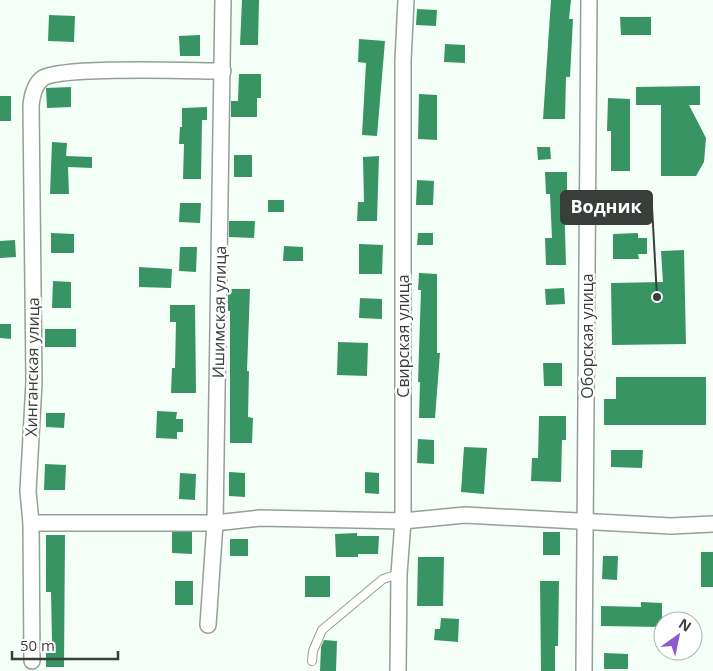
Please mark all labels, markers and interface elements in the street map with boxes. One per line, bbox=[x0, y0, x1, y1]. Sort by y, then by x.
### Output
callout: Водник bbox=[561, 191, 652, 224]
text: Водник bbox=[570, 194, 642, 218]
street label: Ишимская улица bbox=[207, 246, 231, 378]
street label: Оборская улица bbox=[576, 273, 598, 399]
street label: Свирская улица bbox=[392, 274, 414, 398]
street label: Хинганская улица bbox=[20, 297, 44, 437]
north arrow bbox=[653, 611, 703, 661]
text: N bbox=[675, 614, 695, 636]
scale bar bbox=[12, 628, 119, 660]
text: 50 m bbox=[20, 635, 55, 655]

